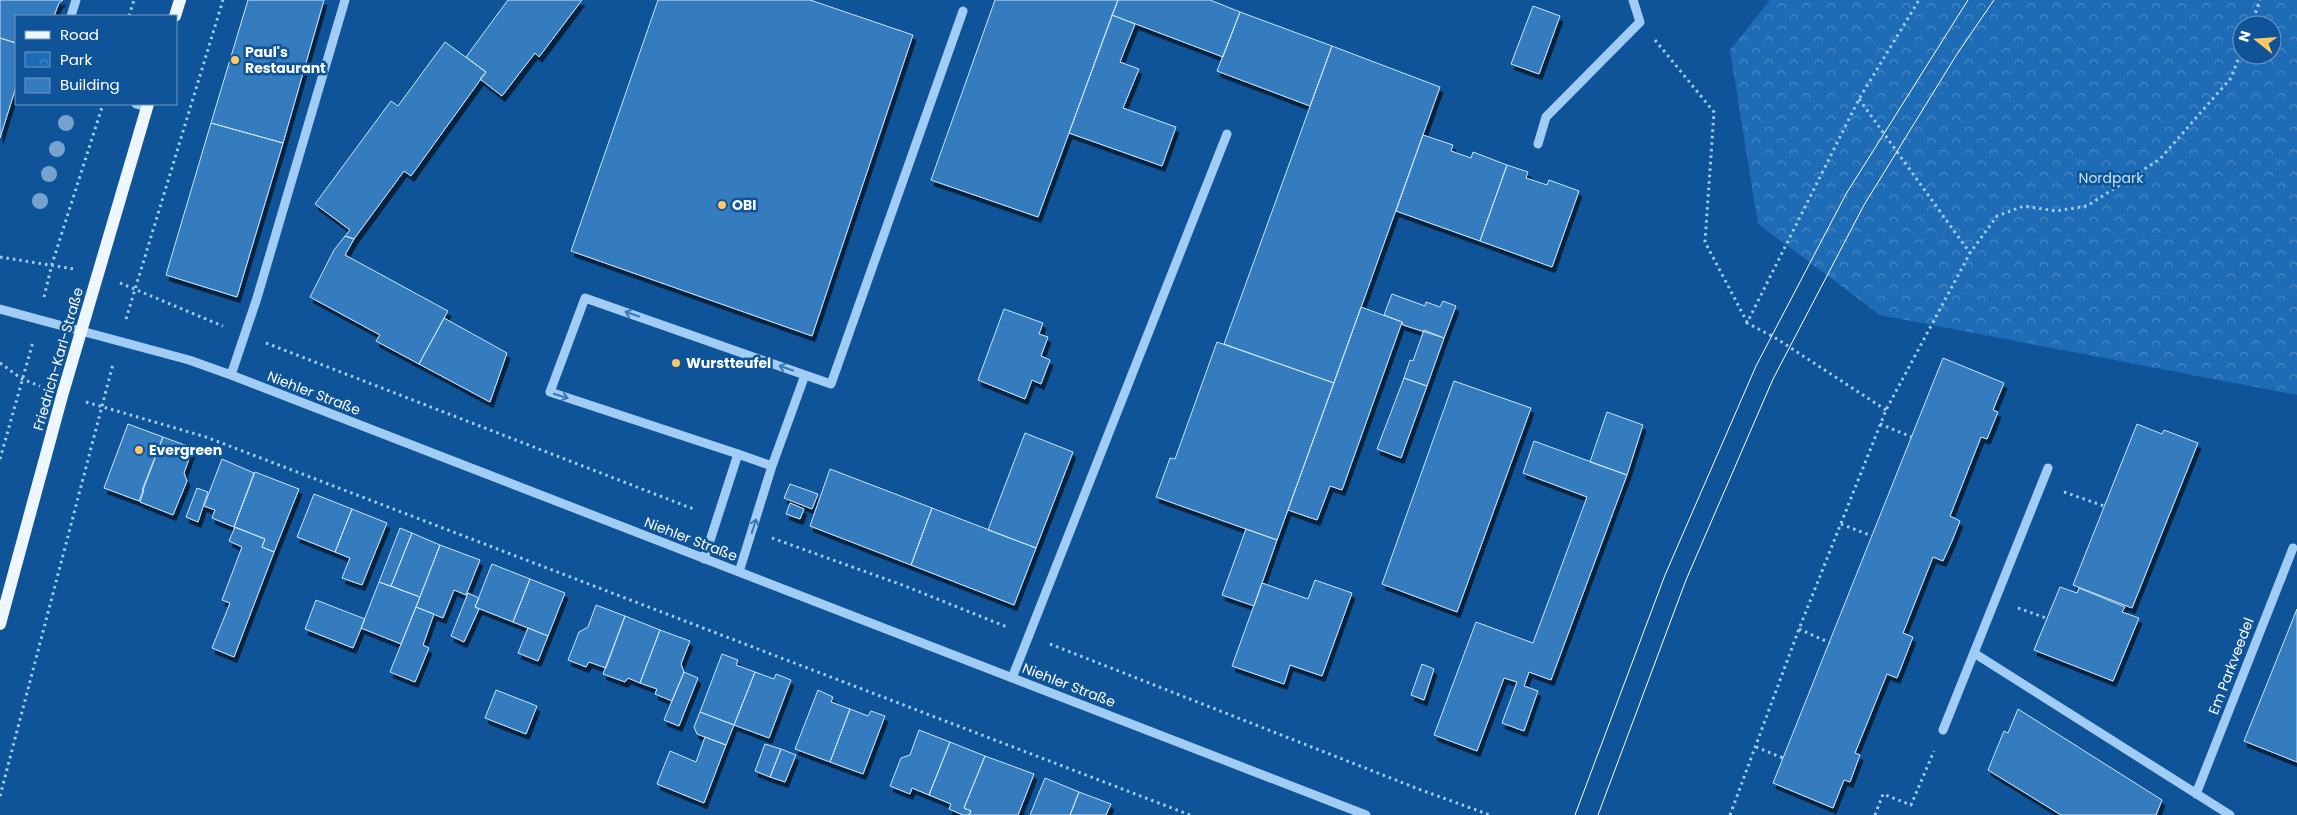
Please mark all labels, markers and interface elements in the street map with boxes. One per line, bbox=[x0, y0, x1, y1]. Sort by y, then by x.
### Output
legend bbox=[15, 15, 178, 105]
north arrow bbox=[2232, 15, 2282, 65]
text: Road bbox=[60, 24, 99, 45]
text: N bbox=[2233, 28, 2256, 44]
place label: Paul's Restaurant bbox=[245, 42, 326, 78]
text: Park bbox=[60, 49, 92, 70]
marker: Paul's Restaurant bbox=[229, 54, 241, 66]
text: Building bbox=[60, 74, 120, 95]
park label: Nordpark bbox=[2079, 168, 2144, 188]
place label: OBI bbox=[732, 195, 756, 215]
marker: OBI bbox=[716, 199, 728, 211]
street label: Friedrich-Karl-Straße bbox=[28, 285, 88, 433]
one-way arrow bbox=[625, 309, 641, 319]
place label: Wurstteufel bbox=[686, 353, 771, 373]
marker: Wurstteufel bbox=[670, 357, 682, 369]
one-way arrow bbox=[779, 363, 794, 372]
street label: Niehler Straße bbox=[265, 366, 364, 420]
one-way arrow bbox=[553, 392, 568, 401]
place label: Evergreen bbox=[149, 440, 222, 460]
marker: Evergreen bbox=[133, 444, 145, 456]
street label: Niehler Straße bbox=[642, 512, 741, 566]
one-way arrow bbox=[749, 518, 759, 534]
street label: Em Parkveedel bbox=[2203, 615, 2259, 717]
street label: Niehler Straße bbox=[1020, 658, 1119, 712]

